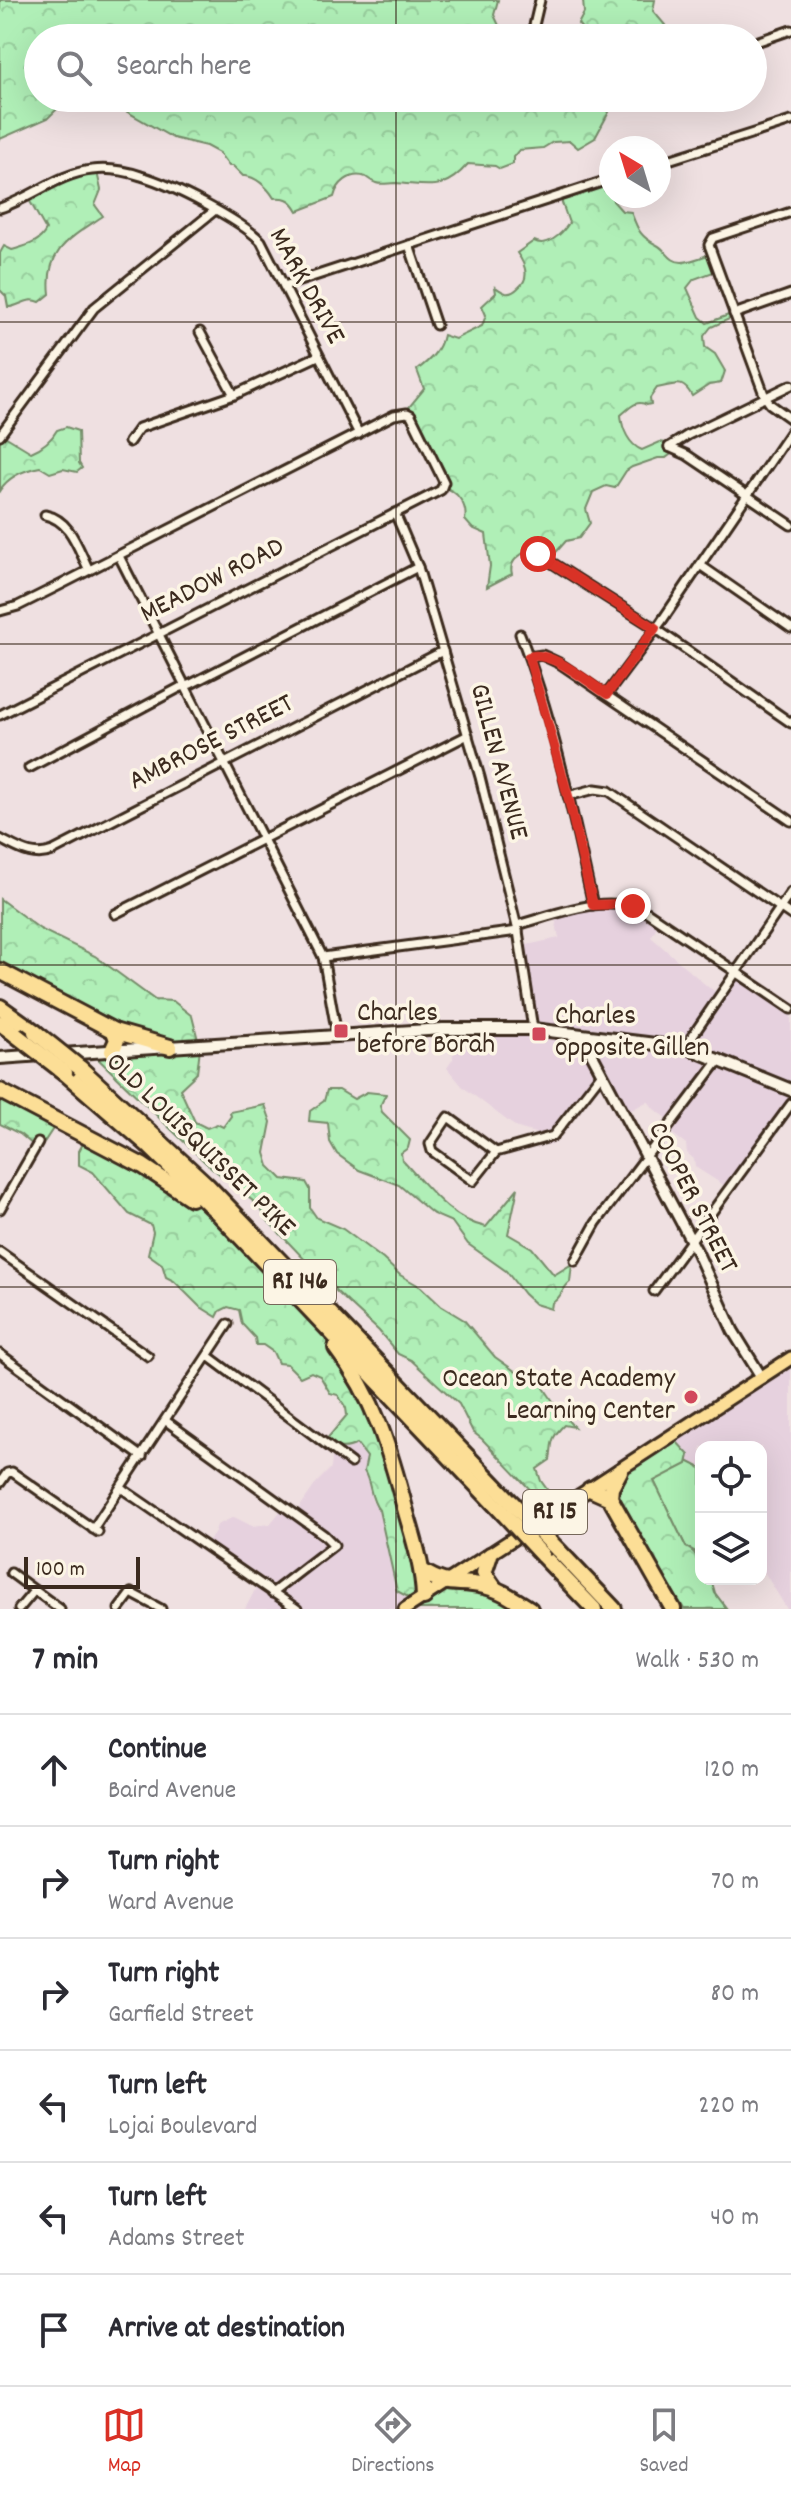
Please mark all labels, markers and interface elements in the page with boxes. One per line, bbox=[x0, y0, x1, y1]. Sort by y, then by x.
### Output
search box bbox=[24, 24, 767, 112]
icon: search bbox=[52, 46, 96, 90]
text: Search here bbox=[116, 47, 252, 90]
north arrow bbox=[599, 136, 671, 208]
street label: MARK DRIVE bbox=[257, 221, 354, 353]
street label: MEADOW ROAD bbox=[134, 529, 292, 635]
route start bbox=[520, 536, 556, 572]
street label: GILLEN AVENUE bbox=[457, 679, 537, 845]
street label: AMBROSE STREET bbox=[123, 685, 301, 803]
route end bbox=[615, 888, 651, 924]
place label: Charles before Borah bbox=[357, 995, 495, 1067]
place label: Charles opposite Gillen bbox=[555, 998, 710, 1070]
marker: Charles before Borah bbox=[332, 1022, 350, 1040]
marker: Charles opposite Gillen bbox=[530, 1025, 548, 1043]
street label: OLD LOUISQUISSET PIKE bbox=[95, 1044, 303, 1248]
street label: COOPER STREET bbox=[636, 1115, 746, 1281]
road number: RI 146 bbox=[264, 1260, 336, 1304]
place label: Ocean State Academy Learning Center bbox=[442, 1361, 676, 1433]
marker: Ocean State Academy Learning Center bbox=[682, 1388, 700, 1406]
map controls bbox=[695, 1441, 767, 1585]
button: locate bbox=[695, 1441, 767, 1513]
road number: RI 15 bbox=[523, 1490, 587, 1534]
button: layers bbox=[695, 1513, 767, 1585]
scale bar bbox=[24, 1553, 140, 1589]
text: 100 m bbox=[36, 1555, 85, 1586]
text: 7 min bbox=[32, 1637, 98, 1686]
text: Walk · 530 m bbox=[636, 1643, 759, 1680]
text: Continue bbox=[108, 1730, 207, 1773]
icon: ahead bbox=[32, 1748, 76, 1792]
text: 120 m bbox=[704, 1752, 759, 1789]
text: Baird Avenue bbox=[108, 1773, 236, 1810]
text: Turn right bbox=[108, 1842, 219, 1885]
icon: right bbox=[32, 1860, 76, 1904]
text: 70 m bbox=[711, 1864, 759, 1901]
text: Ward Avenue bbox=[108, 1885, 234, 1922]
text: Turn right bbox=[108, 1954, 219, 1997]
icon: right bbox=[32, 1972, 76, 2016]
text: 80 m bbox=[711, 1976, 759, 2013]
text: Garfield Street bbox=[108, 1997, 254, 2034]
text: Turn left bbox=[108, 2066, 207, 2109]
icon: left bbox=[32, 2084, 76, 2128]
text: 220 m bbox=[698, 2088, 759, 2125]
text: Lojai Boulevard bbox=[108, 2109, 258, 2146]
text: Turn left bbox=[108, 2178, 207, 2221]
icon: left bbox=[32, 2196, 76, 2240]
text: 40 m bbox=[710, 2200, 759, 2237]
text: Adams Street bbox=[108, 2221, 245, 2258]
icon: arrive bbox=[32, 2308, 76, 2352]
text: Arrive at destination bbox=[108, 2309, 345, 2352]
tab: Map bbox=[102, 2403, 146, 2482]
tab: Directions bbox=[351, 2403, 435, 2482]
tab: Saved bbox=[639, 2403, 689, 2482]

